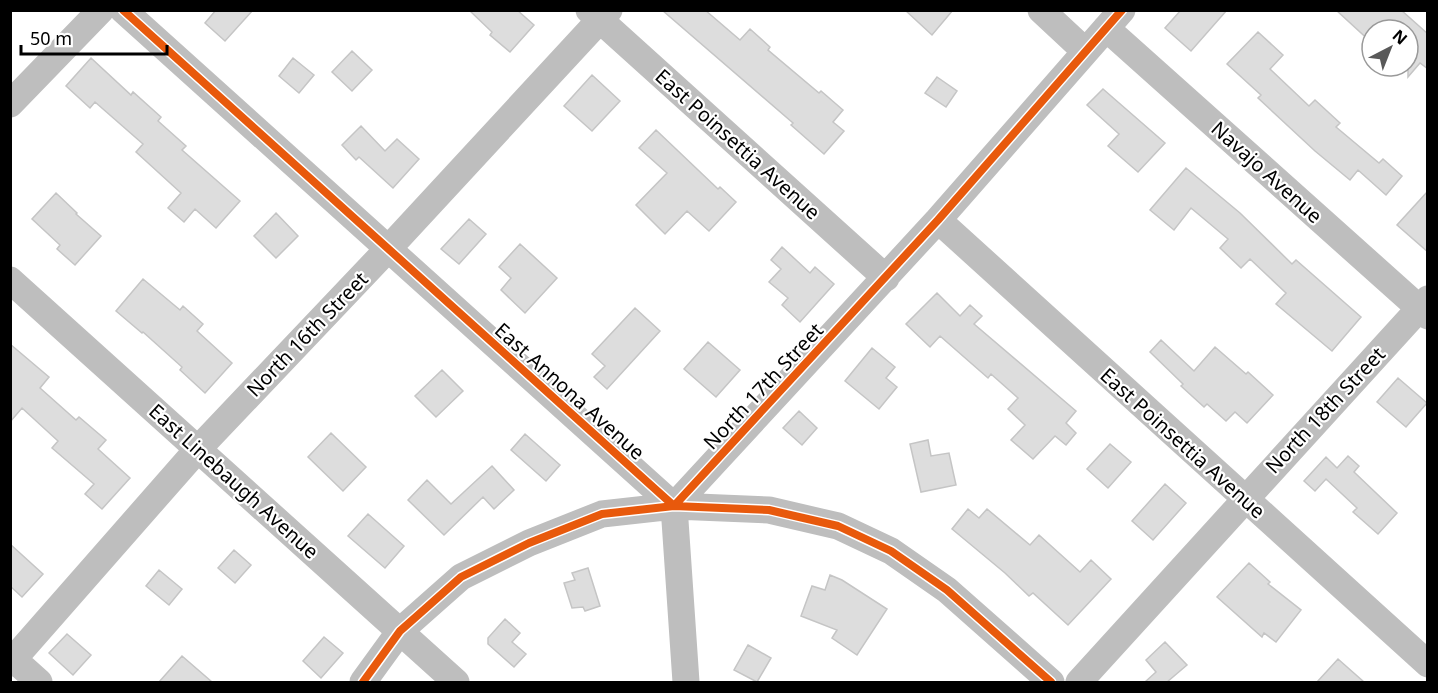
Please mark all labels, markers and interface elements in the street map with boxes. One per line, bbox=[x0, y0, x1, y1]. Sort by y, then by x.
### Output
scale bar bbox=[21, 18, 166, 56]
north arrow bbox=[1360, 18, 1420, 78]
text: N bbox=[1388, 24, 1412, 49]
text: 50 m bbox=[30, 26, 72, 50]
street label: East Poinsettia Avenue bbox=[650, 63, 826, 225]
street label: Navajo Avenue bbox=[1206, 115, 1328, 229]
street label: North 16th Street bbox=[240, 266, 374, 402]
street label: East Annona Avenue bbox=[489, 316, 651, 466]
street label: North 17th Street bbox=[697, 317, 829, 455]
street label: North 18th Street bbox=[1259, 341, 1391, 479]
street label: East Poinsettia Avenue bbox=[1095, 362, 1271, 524]
street label: East Linebaugh Avenue bbox=[143, 397, 325, 565]

